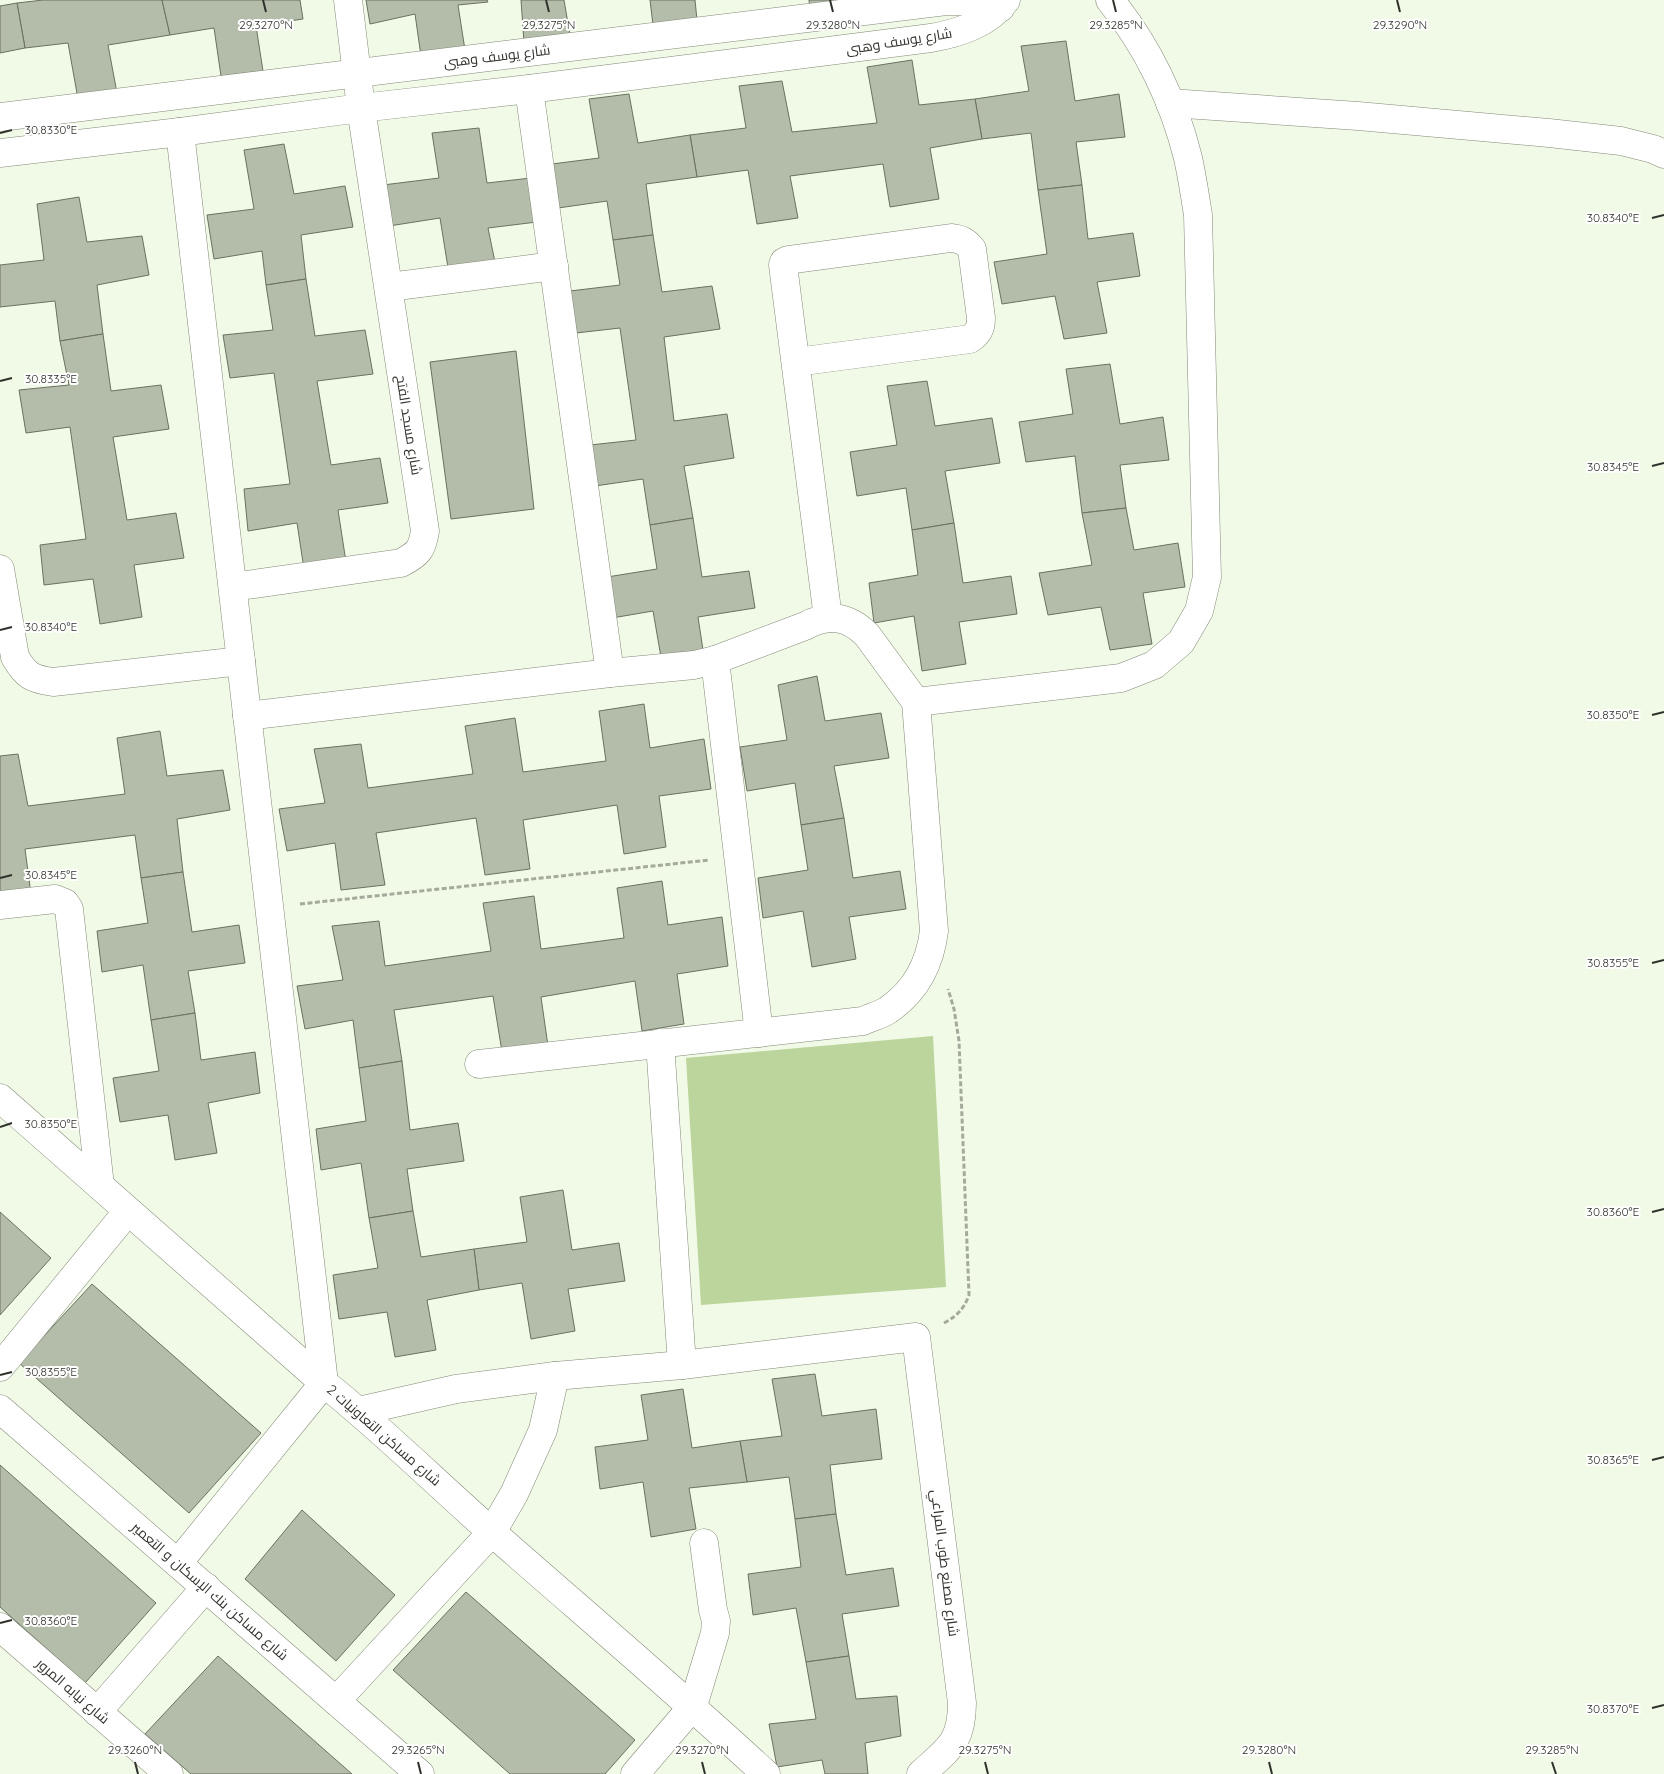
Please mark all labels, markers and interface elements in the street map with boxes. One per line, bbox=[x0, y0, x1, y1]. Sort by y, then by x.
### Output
text: 29.3270°N bbox=[239, 17, 293, 32]
text: 29.3275°N bbox=[522, 17, 576, 32]
text: 29.3280°N bbox=[806, 17, 860, 32]
text: 29.3285°N bbox=[1089, 17, 1143, 32]
text: 29.3290°N bbox=[1373, 17, 1427, 32]
street label: شارع يوسف وهبى bbox=[845, 24, 953, 58]
street label: شارع يوسف وهبى bbox=[443, 41, 551, 71]
text: 30.8330°E bbox=[25, 122, 77, 137]
text: 30.8340°E bbox=[1587, 210, 1639, 225]
text: 30.8335°E bbox=[25, 371, 77, 386]
street label: شارع مسجد الفتح bbox=[392, 374, 426, 476]
text: 30.8345°E bbox=[1587, 459, 1639, 474]
text: 30.8340°E bbox=[25, 619, 77, 634]
text: 30.8350°E bbox=[1587, 707, 1640, 722]
text: 30.8345°E bbox=[25, 867, 77, 882]
text: 30.8355°E bbox=[1587, 955, 1639, 970]
text: 30.8350°E bbox=[25, 1116, 78, 1131]
text: 30.8360°E bbox=[1587, 1204, 1640, 1219]
text: 30.8355°E bbox=[25, 1364, 77, 1379]
street label: شارع مساكن التعاونيات 2 bbox=[323, 1380, 445, 1490]
text: 30.8365°E bbox=[1587, 1452, 1639, 1467]
street label: شارع مصنع طوب المراعي bbox=[924, 1489, 963, 1638]
street label: شارع مساكن بنك الإسكان و التعمير bbox=[127, 1517, 292, 1664]
text: 30.8360°E bbox=[25, 1613, 78, 1628]
street label: شارع نيابه المرور bbox=[32, 1654, 113, 1728]
text: 30.8370°E bbox=[1587, 1701, 1639, 1716]
text: 29.3260°N bbox=[108, 1742, 162, 1757]
text: 29.3265°N bbox=[391, 1742, 445, 1757]
text: 29.3270°N bbox=[675, 1742, 729, 1757]
text: 29.3275°N bbox=[958, 1742, 1012, 1757]
text: 29.3280°N bbox=[1242, 1742, 1296, 1757]
text: 29.3285°N bbox=[1525, 1742, 1579, 1757]

